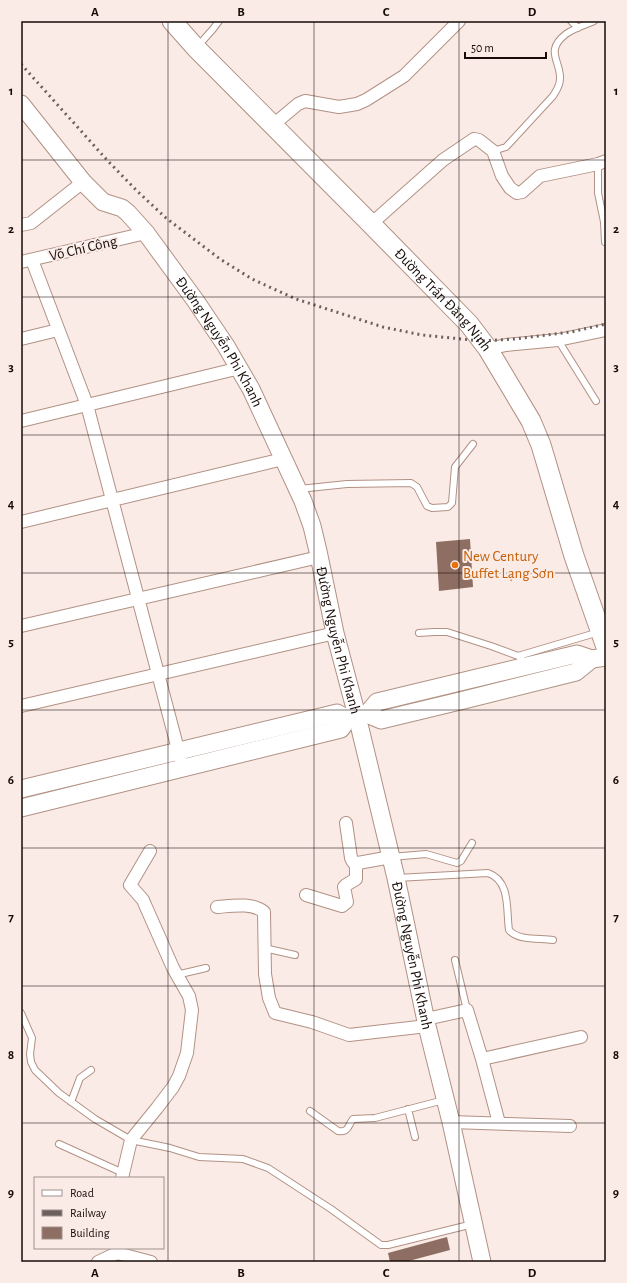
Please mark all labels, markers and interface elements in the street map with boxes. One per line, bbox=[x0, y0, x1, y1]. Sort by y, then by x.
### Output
text: A bbox=[91, 6, 99, 19]
text: B bbox=[237, 6, 245, 19]
text: C bbox=[383, 6, 390, 19]
text: D bbox=[528, 6, 537, 19]
scale bar bbox=[465, 34, 546, 60]
text: 50 m bbox=[471, 42, 494, 54]
text: 1 bbox=[9, 85, 13, 98]
text: 1 bbox=[614, 85, 618, 98]
text: 2 bbox=[8, 223, 14, 236]
text: 2 bbox=[613, 223, 619, 236]
street label: Võ Chí Công bbox=[48, 233, 119, 264]
street label: Đường Trần Đăng Ninh bbox=[391, 246, 494, 354]
street label: Đường Nguyễn Phi Khanh bbox=[173, 274, 265, 409]
text: 3 bbox=[8, 361, 14, 374]
text: 3 bbox=[613, 361, 619, 374]
text: 4 bbox=[8, 498, 15, 511]
text: 4 bbox=[613, 498, 620, 511]
place label: New Century Buffet Lạng Sơn bbox=[463, 549, 554, 581]
marker: New Century Buffet Lạng Sơn bbox=[450, 560, 460, 570]
street label: Đường Nguyễn Phi Khanh bbox=[313, 565, 363, 716]
text: 5 bbox=[8, 636, 14, 649]
text: 5 bbox=[613, 636, 619, 649]
text: 6 bbox=[8, 774, 14, 787]
text: 6 bbox=[613, 774, 619, 787]
street label: Đường Nguyễn Phi Khanh bbox=[389, 880, 435, 1031]
text: 7 bbox=[8, 911, 14, 924]
text: 7 bbox=[613, 911, 619, 924]
text: 8 bbox=[8, 1049, 14, 1062]
text: 8 bbox=[613, 1049, 619, 1062]
legend bbox=[34, 1177, 164, 1249]
text: 9 bbox=[8, 1187, 14, 1200]
text: Road bbox=[70, 1187, 94, 1199]
text: 9 bbox=[613, 1187, 619, 1200]
text: Railway bbox=[70, 1207, 106, 1220]
text: Building bbox=[70, 1227, 110, 1239]
text: A bbox=[91, 1267, 99, 1280]
text: B bbox=[237, 1267, 245, 1280]
text: C bbox=[383, 1267, 390, 1280]
text: D bbox=[528, 1267, 537, 1280]

